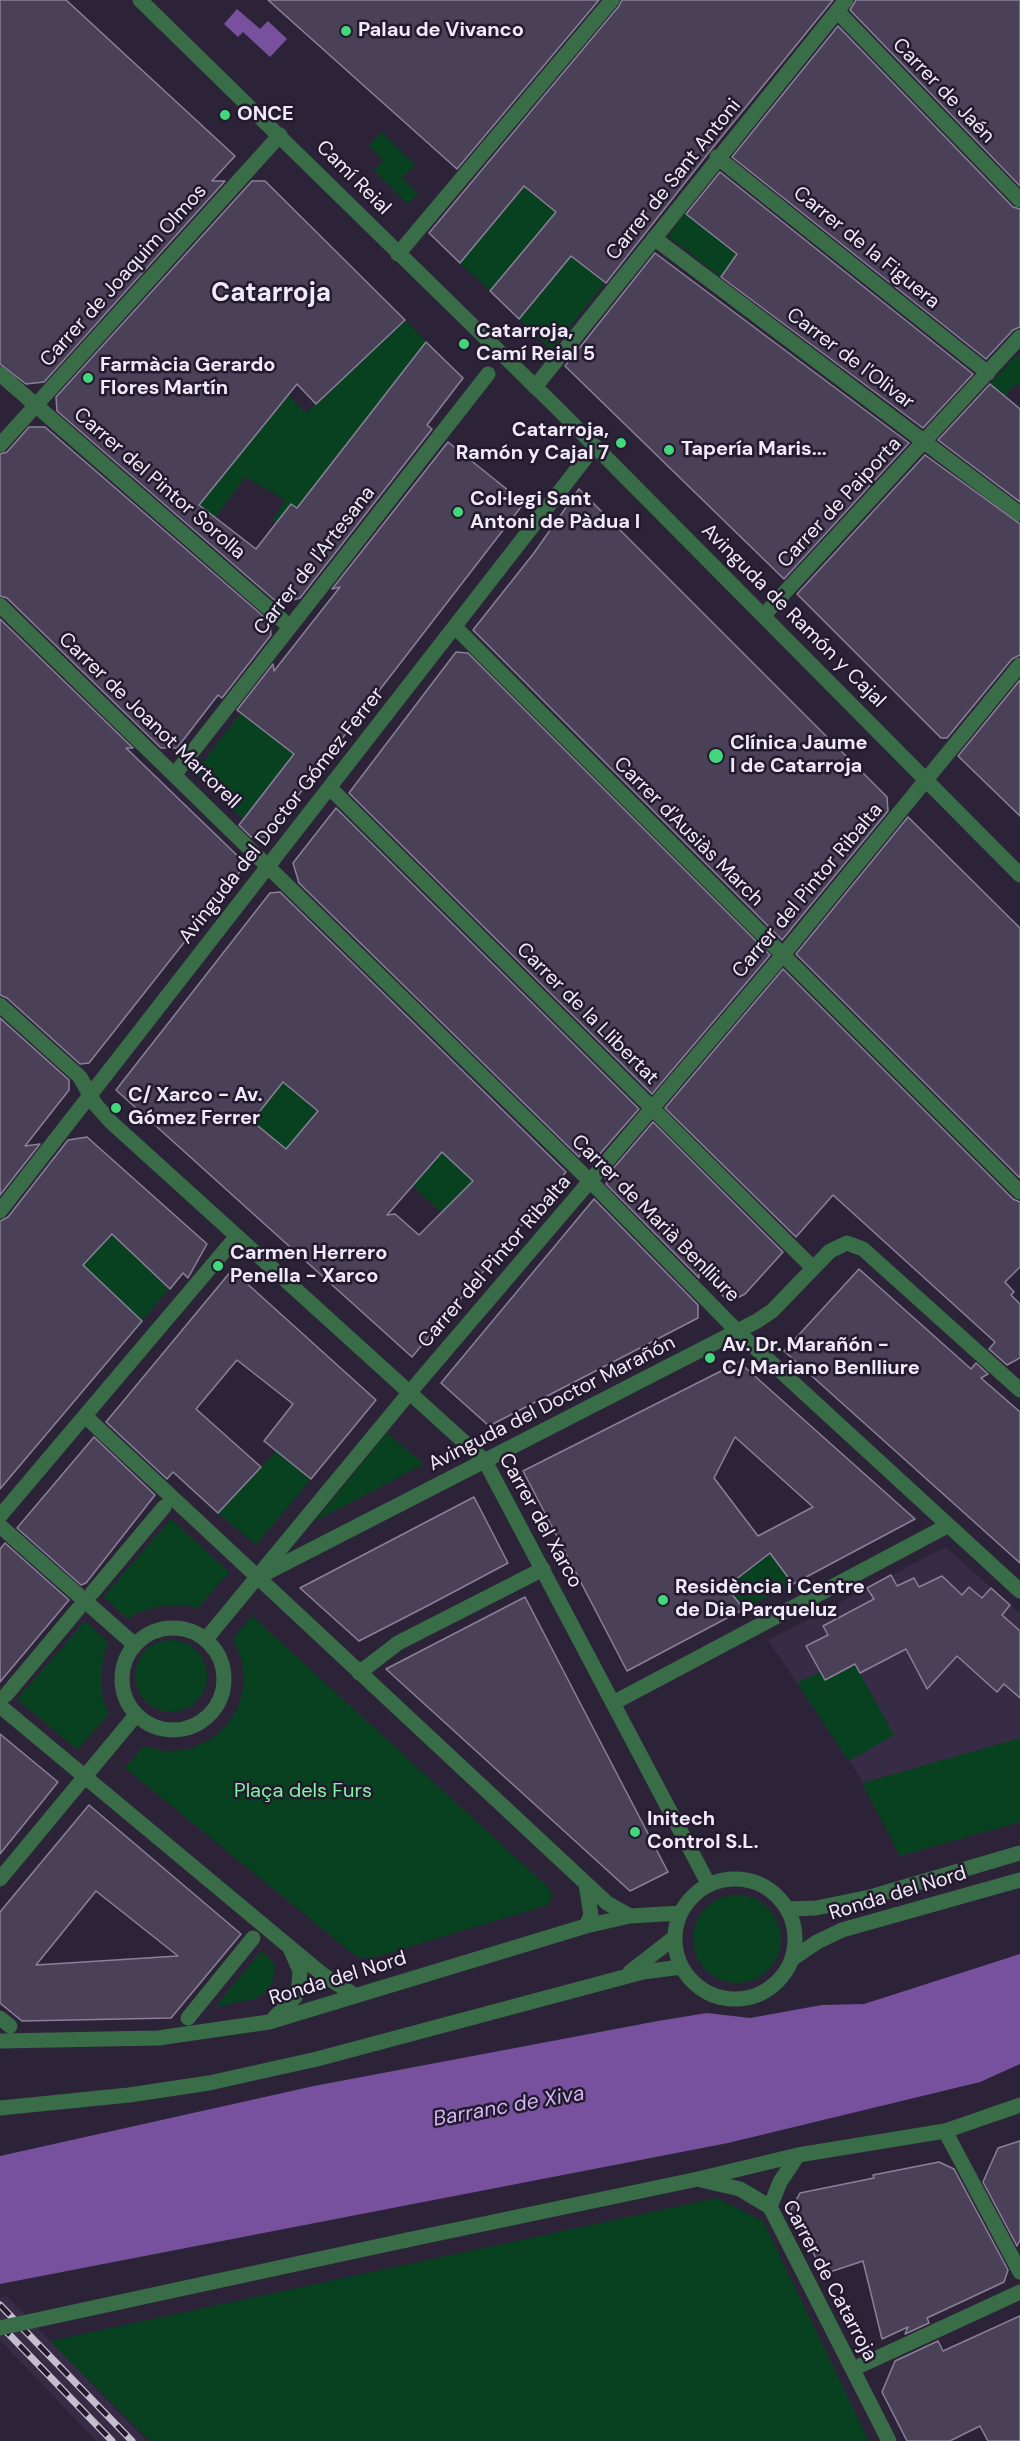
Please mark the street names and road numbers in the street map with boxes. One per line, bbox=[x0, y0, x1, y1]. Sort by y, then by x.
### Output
street label: Carrer de Jaén bbox=[887, 34, 999, 148]
street label: Carrer de Sant Antoni bbox=[602, 95, 746, 265]
street label: Camí Reial bbox=[311, 136, 395, 220]
street label: Carrer de Joaquim Olmos bbox=[36, 180, 212, 372]
street label: Carrer de la Figuera bbox=[788, 182, 944, 314]
street label: Carrer de l'Olivar bbox=[781, 303, 919, 415]
street label: Carrer del Pintor Sorolla bbox=[68, 403, 250, 565]
street label: Carrer de Paiporta bbox=[773, 433, 907, 573]
street label: Carrer de l'Artesana bbox=[249, 482, 381, 640]
street label: Avinguda de Ramón y Cajal bbox=[696, 519, 890, 713]
street label: Carrer de Joanot Martorell bbox=[53, 628, 245, 814]
street label: Avinguda del Doctor Gómez Ferrer bbox=[174, 683, 390, 949]
street label: Carrer d'Ausiàs March bbox=[608, 752, 768, 912]
street label: Carrer del Pintor Ribalta bbox=[728, 799, 888, 983]
street label: Carrer de la Llibertat bbox=[511, 938, 663, 1090]
street label: Carrer de Marià Benlliure bbox=[566, 1130, 744, 1308]
street label: Carrer del Pintor Ribalta bbox=[414, 1171, 576, 1353]
street label: Avinguda del Doctor Marañón bbox=[425, 1331, 679, 1477]
street label: Carrer del Xarco bbox=[493, 1449, 587, 1593]
street label: Ronda del Nord bbox=[826, 1862, 970, 1926]
street label: Ronda del Nord bbox=[266, 1947, 410, 2011]
street label: Carrer de Catarroja bbox=[776, 2197, 882, 2365]

